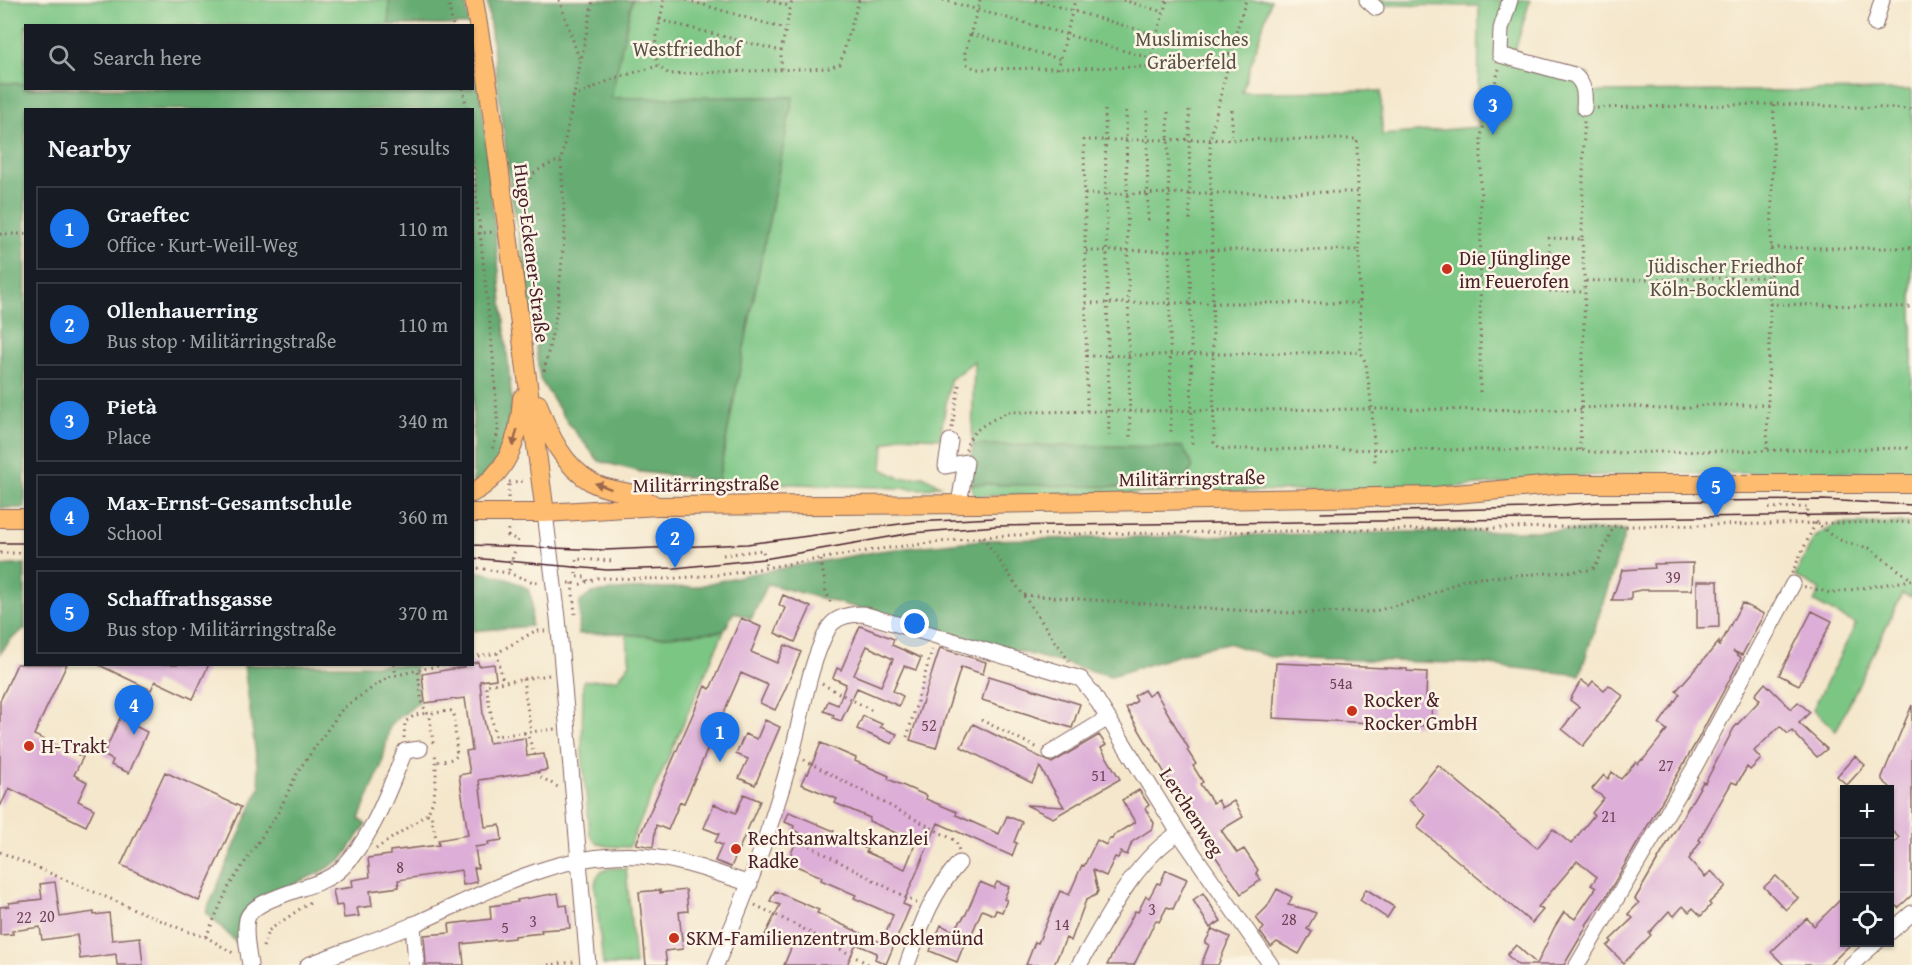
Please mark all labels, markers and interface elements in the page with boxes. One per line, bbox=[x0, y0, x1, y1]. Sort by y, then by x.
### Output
search box bbox=[24, 24, 474, 90]
park label: Muslimisches Gräberfeld bbox=[1135, 24, 1249, 76]
park label: Westfriedhof bbox=[633, 34, 744, 63]
icon: search bbox=[45, 41, 78, 74]
text: Search here bbox=[93, 41, 202, 73]
pin: 3 bbox=[1474, 86, 1512, 135]
text: Nearby bbox=[48, 128, 131, 167]
text: 5 results bbox=[379, 133, 450, 162]
street label: Hugo-Eckener-Straße bbox=[507, 162, 558, 344]
text: Graeftec bbox=[107, 198, 189, 230]
text: 1 bbox=[64, 214, 75, 243]
text: 110 m bbox=[398, 214, 448, 243]
text: Office · Kurt-Weill-Weg bbox=[107, 230, 298, 259]
place label: Die Jünglinge im Feuerofen bbox=[1459, 243, 1571, 295]
park label: Jüdischer Friedhof Köln-Bocklemünd bbox=[1645, 251, 1805, 303]
marker: Die Jünglinge im Feuerofen bbox=[1440, 262, 1454, 276]
text: Ollenhauerring bbox=[107, 294, 258, 326]
text: 2 bbox=[64, 310, 75, 339]
text: 110 m bbox=[398, 310, 448, 339]
text: Bus stop · Militärringstraße bbox=[107, 326, 336, 355]
text: Pietà bbox=[107, 390, 157, 422]
text: 3 bbox=[64, 406, 75, 435]
text: 340 m bbox=[398, 406, 448, 435]
text: Place bbox=[107, 422, 151, 451]
one-way arrow bbox=[510, 428, 520, 447]
street label: Militärringstraße bbox=[1118, 462, 1266, 493]
street label: Militärringstraße bbox=[632, 468, 780, 499]
pin: 5 bbox=[1696, 468, 1736, 517]
one-way arrow bbox=[594, 481, 612, 491]
text: Max-Ernst-Gesamtschule bbox=[107, 486, 352, 518]
text: 4 bbox=[64, 502, 75, 531]
text: 360 m bbox=[398, 502, 448, 531]
text: School bbox=[107, 518, 163, 547]
pin: 2 bbox=[656, 518, 694, 568]
house number: 39 bbox=[1665, 565, 1681, 589]
text: Schaffrathsgasse bbox=[107, 582, 273, 614]
text: 5 bbox=[64, 598, 75, 627]
text: 370 m bbox=[398, 598, 448, 627]
your location bbox=[900, 609, 929, 638]
text: Bus stop · Militärringstraße bbox=[107, 614, 336, 643]
house number: 54a bbox=[1330, 671, 1353, 695]
place label: Rocker & Rocker GmbH bbox=[1364, 685, 1478, 737]
pin: 4 bbox=[114, 686, 154, 735]
marker: Rocker & Rocker GmbH bbox=[1345, 704, 1359, 718]
pin: 1 bbox=[700, 712, 740, 762]
house number: 52 bbox=[921, 713, 937, 737]
place label: H-Trakt bbox=[41, 731, 107, 760]
marker: H-Trakt bbox=[22, 739, 36, 753]
house number: 27 bbox=[1658, 753, 1674, 777]
street label: Lerchenweg bbox=[1153, 762, 1232, 862]
house number: 51 bbox=[1091, 763, 1107, 787]
map controls bbox=[1840, 785, 1894, 947]
button: + bbox=[1840, 785, 1894, 839]
house number: 21 bbox=[1601, 804, 1617, 828]
place label: Rechtsanwaltskanzlei Radke bbox=[748, 823, 929, 875]
button: − bbox=[1840, 839, 1894, 893]
marker: Rechtsanwaltskanzlei Radke bbox=[729, 842, 743, 856]
house number: 8 bbox=[396, 855, 404, 879]
button: locate bbox=[1840, 893, 1894, 947]
house number: 3 bbox=[1148, 897, 1156, 921]
house number: 20 bbox=[39, 904, 55, 928]
house number: 22 bbox=[16, 905, 32, 929]
house number: 28 bbox=[1281, 907, 1297, 931]
house number: 3 bbox=[529, 909, 537, 933]
house number: 14 bbox=[1054, 912, 1070, 936]
house number: 5 bbox=[501, 915, 509, 939]
place label: SKM-Familienzentrum Bocklemünd bbox=[686, 923, 984, 952]
marker: SKM-Familienzentrum Bocklemünd bbox=[667, 931, 681, 945]

